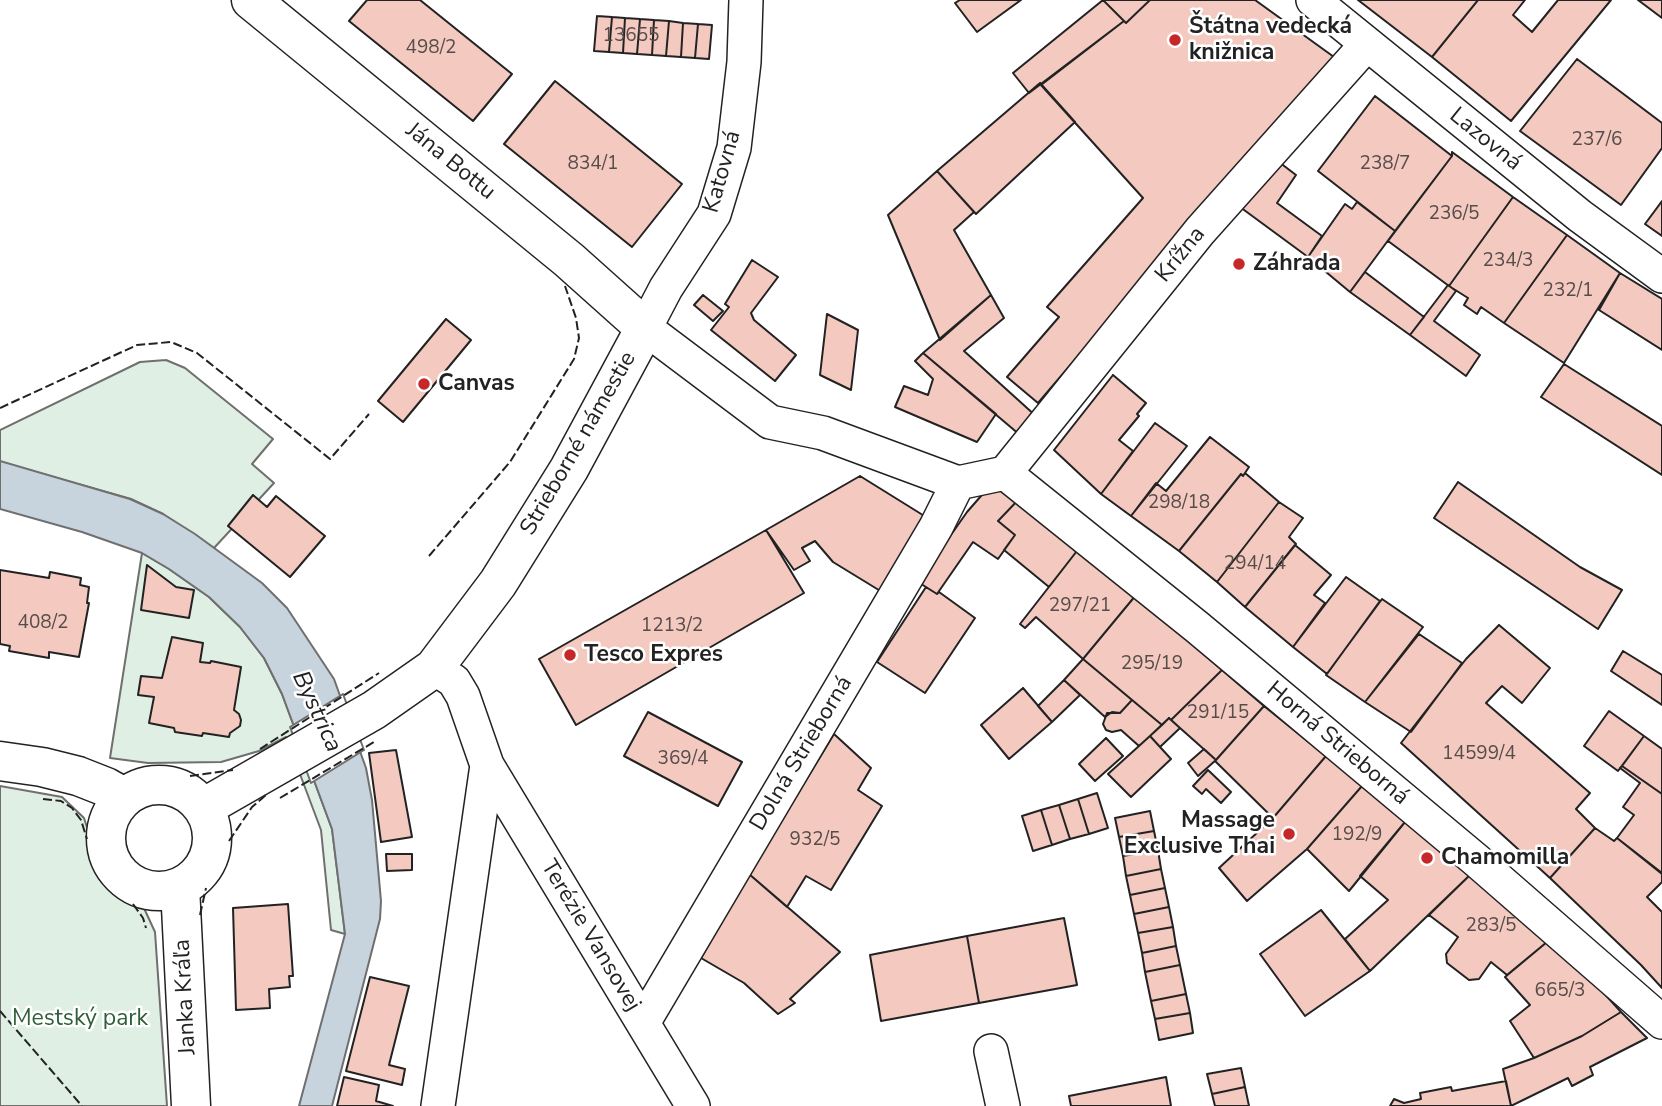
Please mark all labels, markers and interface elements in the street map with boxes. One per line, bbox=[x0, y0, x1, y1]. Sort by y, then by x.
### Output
place label: Štátna vedecká knižnica bbox=[1189, 13, 1352, 67]
house number: 13655 bbox=[603, 25, 659, 47]
marker: Štátna vedecká knižnica bbox=[1167, 32, 1183, 48]
house number: 498/2 bbox=[406, 37, 456, 59]
street label: Lazovná bbox=[1443, 103, 1527, 177]
street label: Jána Bottu bbox=[399, 117, 501, 207]
street label: Katovná bbox=[698, 128, 748, 216]
house number: 237/6 bbox=[1572, 129, 1622, 151]
house number: 834/1 bbox=[568, 153, 618, 175]
house number: 238/7 bbox=[1360, 153, 1410, 175]
house number: 236/5 bbox=[1429, 203, 1479, 225]
street label: Krížna bbox=[1150, 222, 1212, 288]
place label: Záhrada bbox=[1253, 250, 1341, 278]
house number: 234/3 bbox=[1483, 250, 1533, 272]
marker: Záhrada bbox=[1231, 256, 1247, 272]
house number: 232/1 bbox=[1543, 280, 1593, 302]
street label: Strieborné námestie bbox=[515, 347, 643, 541]
place label: Canvas bbox=[438, 370, 515, 398]
marker: Canvas bbox=[416, 376, 432, 392]
house number: 298/18 bbox=[1148, 492, 1210, 514]
house number: 294/14 bbox=[1224, 553, 1286, 575]
house number: 297/21 bbox=[1049, 595, 1111, 617]
house number: 408/2 bbox=[18, 612, 68, 634]
house number: 1213/2 bbox=[641, 615, 703, 637]
place label: Tesco Expres bbox=[584, 641, 723, 669]
marker: Tesco Expres bbox=[562, 647, 578, 663]
house number: 295/19 bbox=[1121, 653, 1183, 675]
water label: Bystrica bbox=[285, 667, 347, 757]
street label: Dolná Strieborná bbox=[745, 672, 859, 836]
street label: Horná Strieborná bbox=[1260, 676, 1414, 812]
house number: 291/15 bbox=[1187, 702, 1249, 724]
house number: 14599/4 bbox=[1442, 743, 1516, 765]
house number: 369/4 bbox=[658, 748, 708, 770]
place label: Massage Exclusive Thai bbox=[1124, 807, 1275, 861]
house number: 192/9 bbox=[1332, 824, 1382, 846]
marker: Massage Exclusive Thai bbox=[1281, 826, 1297, 842]
house number: 932/5 bbox=[790, 829, 840, 851]
place label: Chamomilla bbox=[1441, 844, 1569, 872]
marker: Chamomilla bbox=[1419, 850, 1435, 866]
street label: Terézie Vansovej bbox=[534, 855, 646, 1017]
house number: 283/5 bbox=[1466, 915, 1516, 937]
street label: Janka Kráľa bbox=[169, 938, 203, 1056]
house number: 665/3 bbox=[1535, 980, 1585, 1002]
park label: Mestský park bbox=[12, 1005, 148, 1033]

